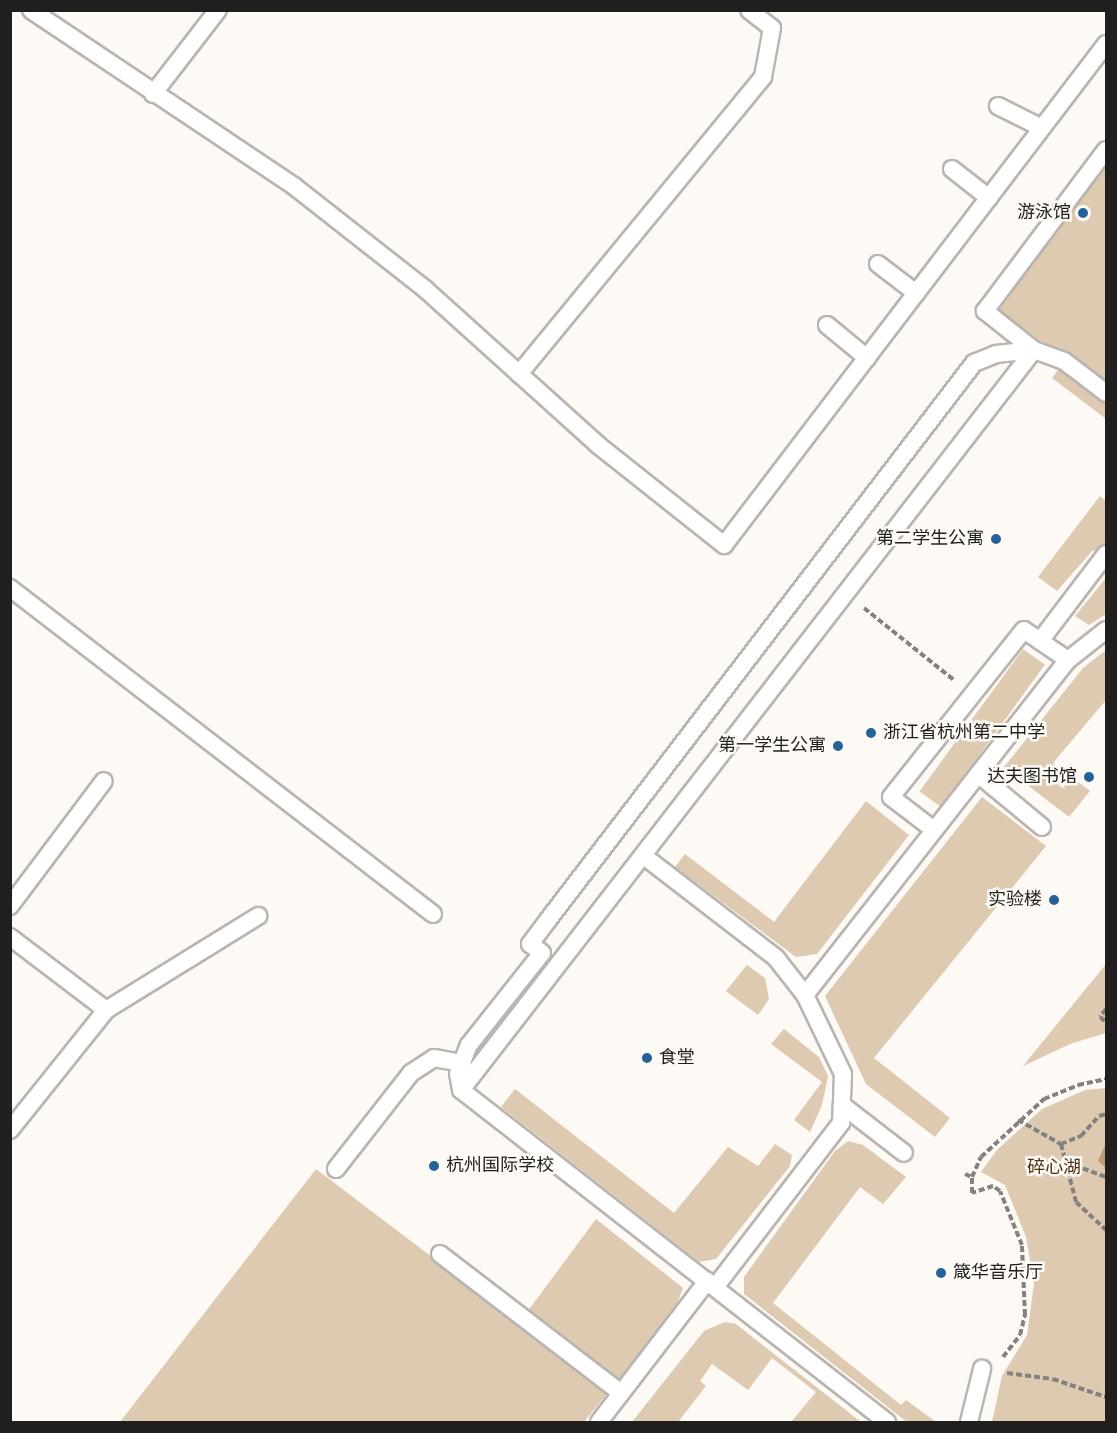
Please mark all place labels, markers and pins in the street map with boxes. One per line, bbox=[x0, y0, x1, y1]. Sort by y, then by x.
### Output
place label: 游泳馆 bbox=[1017, 202, 1071, 224]
marker: 游泳馆 bbox=[1076, 206, 1090, 220]
place label: 第二学生公寓 bbox=[876, 528, 984, 550]
marker: 第二学生公寓 bbox=[989, 532, 1003, 546]
place label: 浙江省杭州第二中学 bbox=[883, 722, 1045, 744]
marker: 浙江省杭州第二中学 bbox=[864, 726, 878, 740]
place label: 第一学生公寓 bbox=[718, 735, 826, 757]
marker: 第一学生公寓 bbox=[831, 739, 845, 753]
place label: 达夫图书馆 bbox=[987, 766, 1077, 788]
marker: 达夫图书馆 bbox=[1082, 770, 1096, 784]
place label: 实验楼 bbox=[988, 889, 1042, 911]
marker: 实验楼 bbox=[1047, 893, 1061, 907]
place label: 食堂 bbox=[659, 1047, 695, 1069]
marker: 食堂 bbox=[640, 1051, 654, 1065]
place label: 杭州国际学校 bbox=[446, 1155, 554, 1177]
marker: 杭州国际学校 bbox=[427, 1159, 441, 1173]
place label: 箴华音乐厅 bbox=[953, 1262, 1043, 1284]
marker: 箴华音乐厅 bbox=[934, 1266, 948, 1280]

